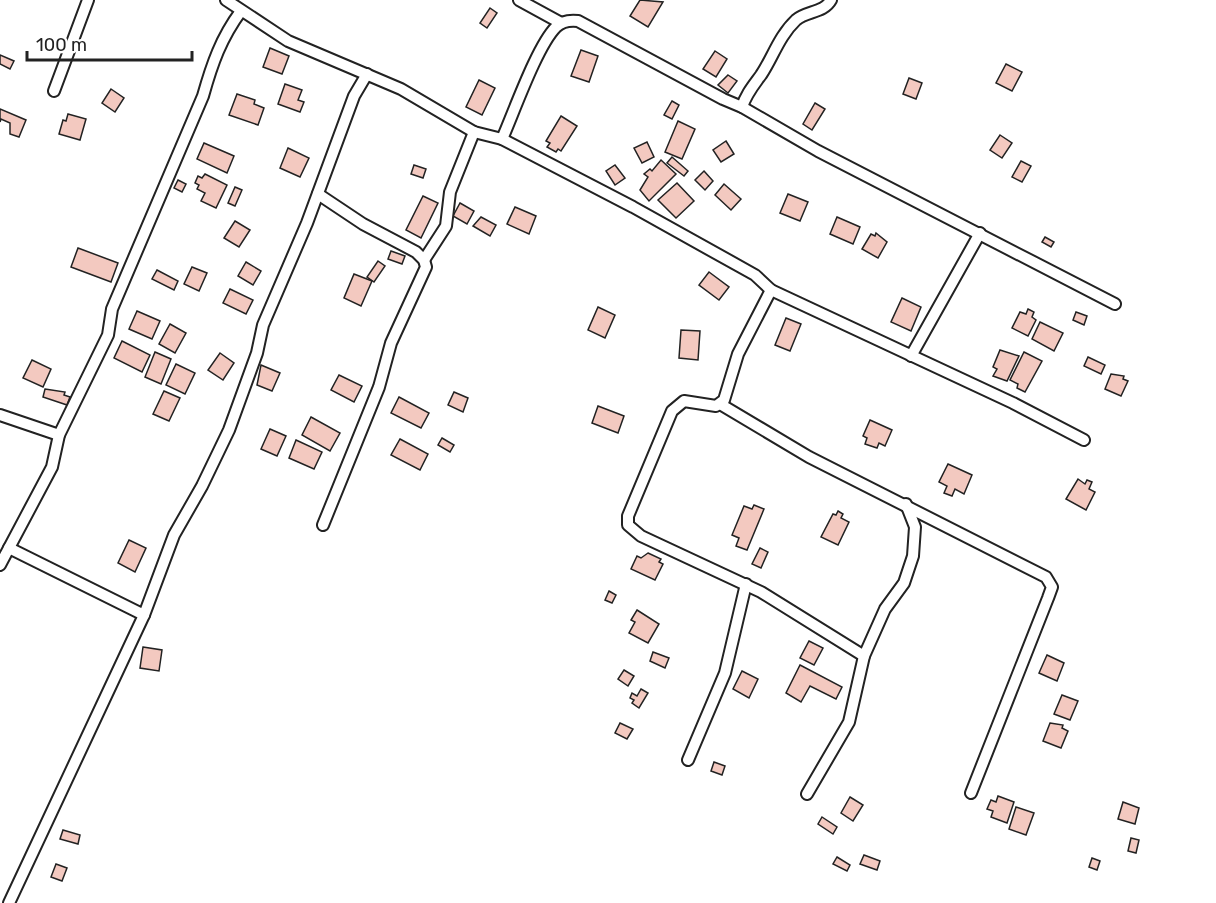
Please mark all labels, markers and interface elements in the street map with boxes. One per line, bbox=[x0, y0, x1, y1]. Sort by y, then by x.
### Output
scale bar bbox=[27, 24, 192, 62]
text: 100 m bbox=[36, 34, 87, 56]

